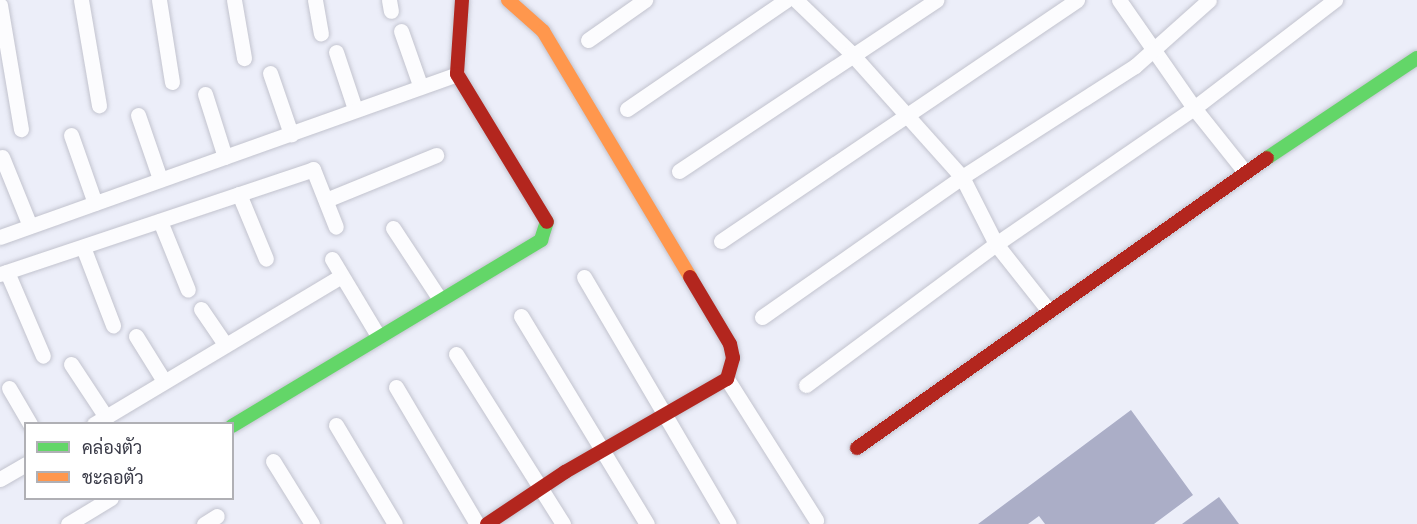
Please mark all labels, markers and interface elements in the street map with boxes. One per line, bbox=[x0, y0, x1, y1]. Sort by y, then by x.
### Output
legend bbox=[24, 422, 234, 500]
text: คล่องตัว bbox=[82, 437, 142, 459]
text: ชะลอตัว bbox=[82, 467, 144, 489]

